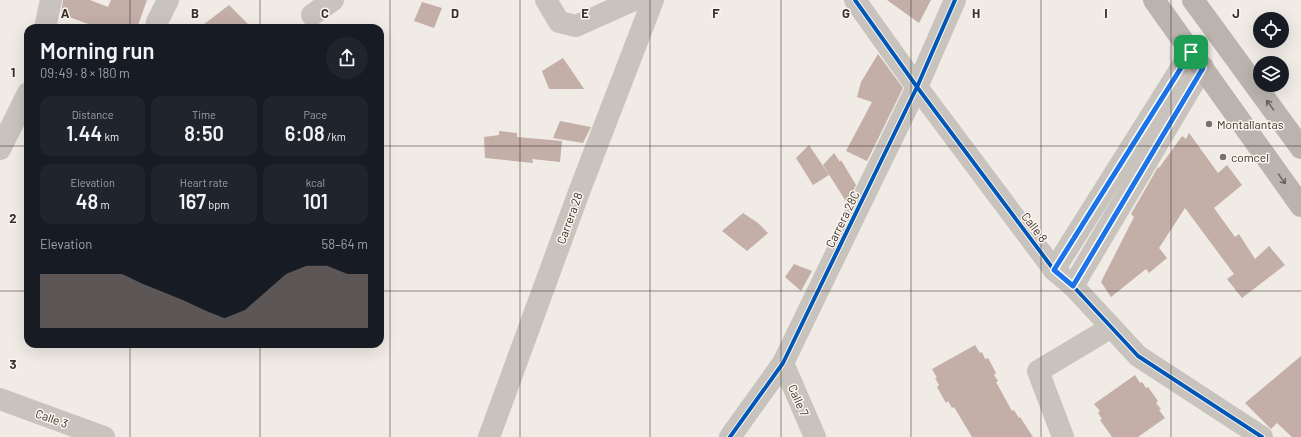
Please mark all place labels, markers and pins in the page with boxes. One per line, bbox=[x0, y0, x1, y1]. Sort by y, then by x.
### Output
pin bbox=[1174, 35, 1208, 69]
place label: Montallantas bbox=[1217, 117, 1284, 131]
marker: Montallantas bbox=[1204, 119, 1214, 129]
place label: comcel bbox=[1231, 150, 1269, 164]
marker: comcel bbox=[1218, 152, 1228, 162]

